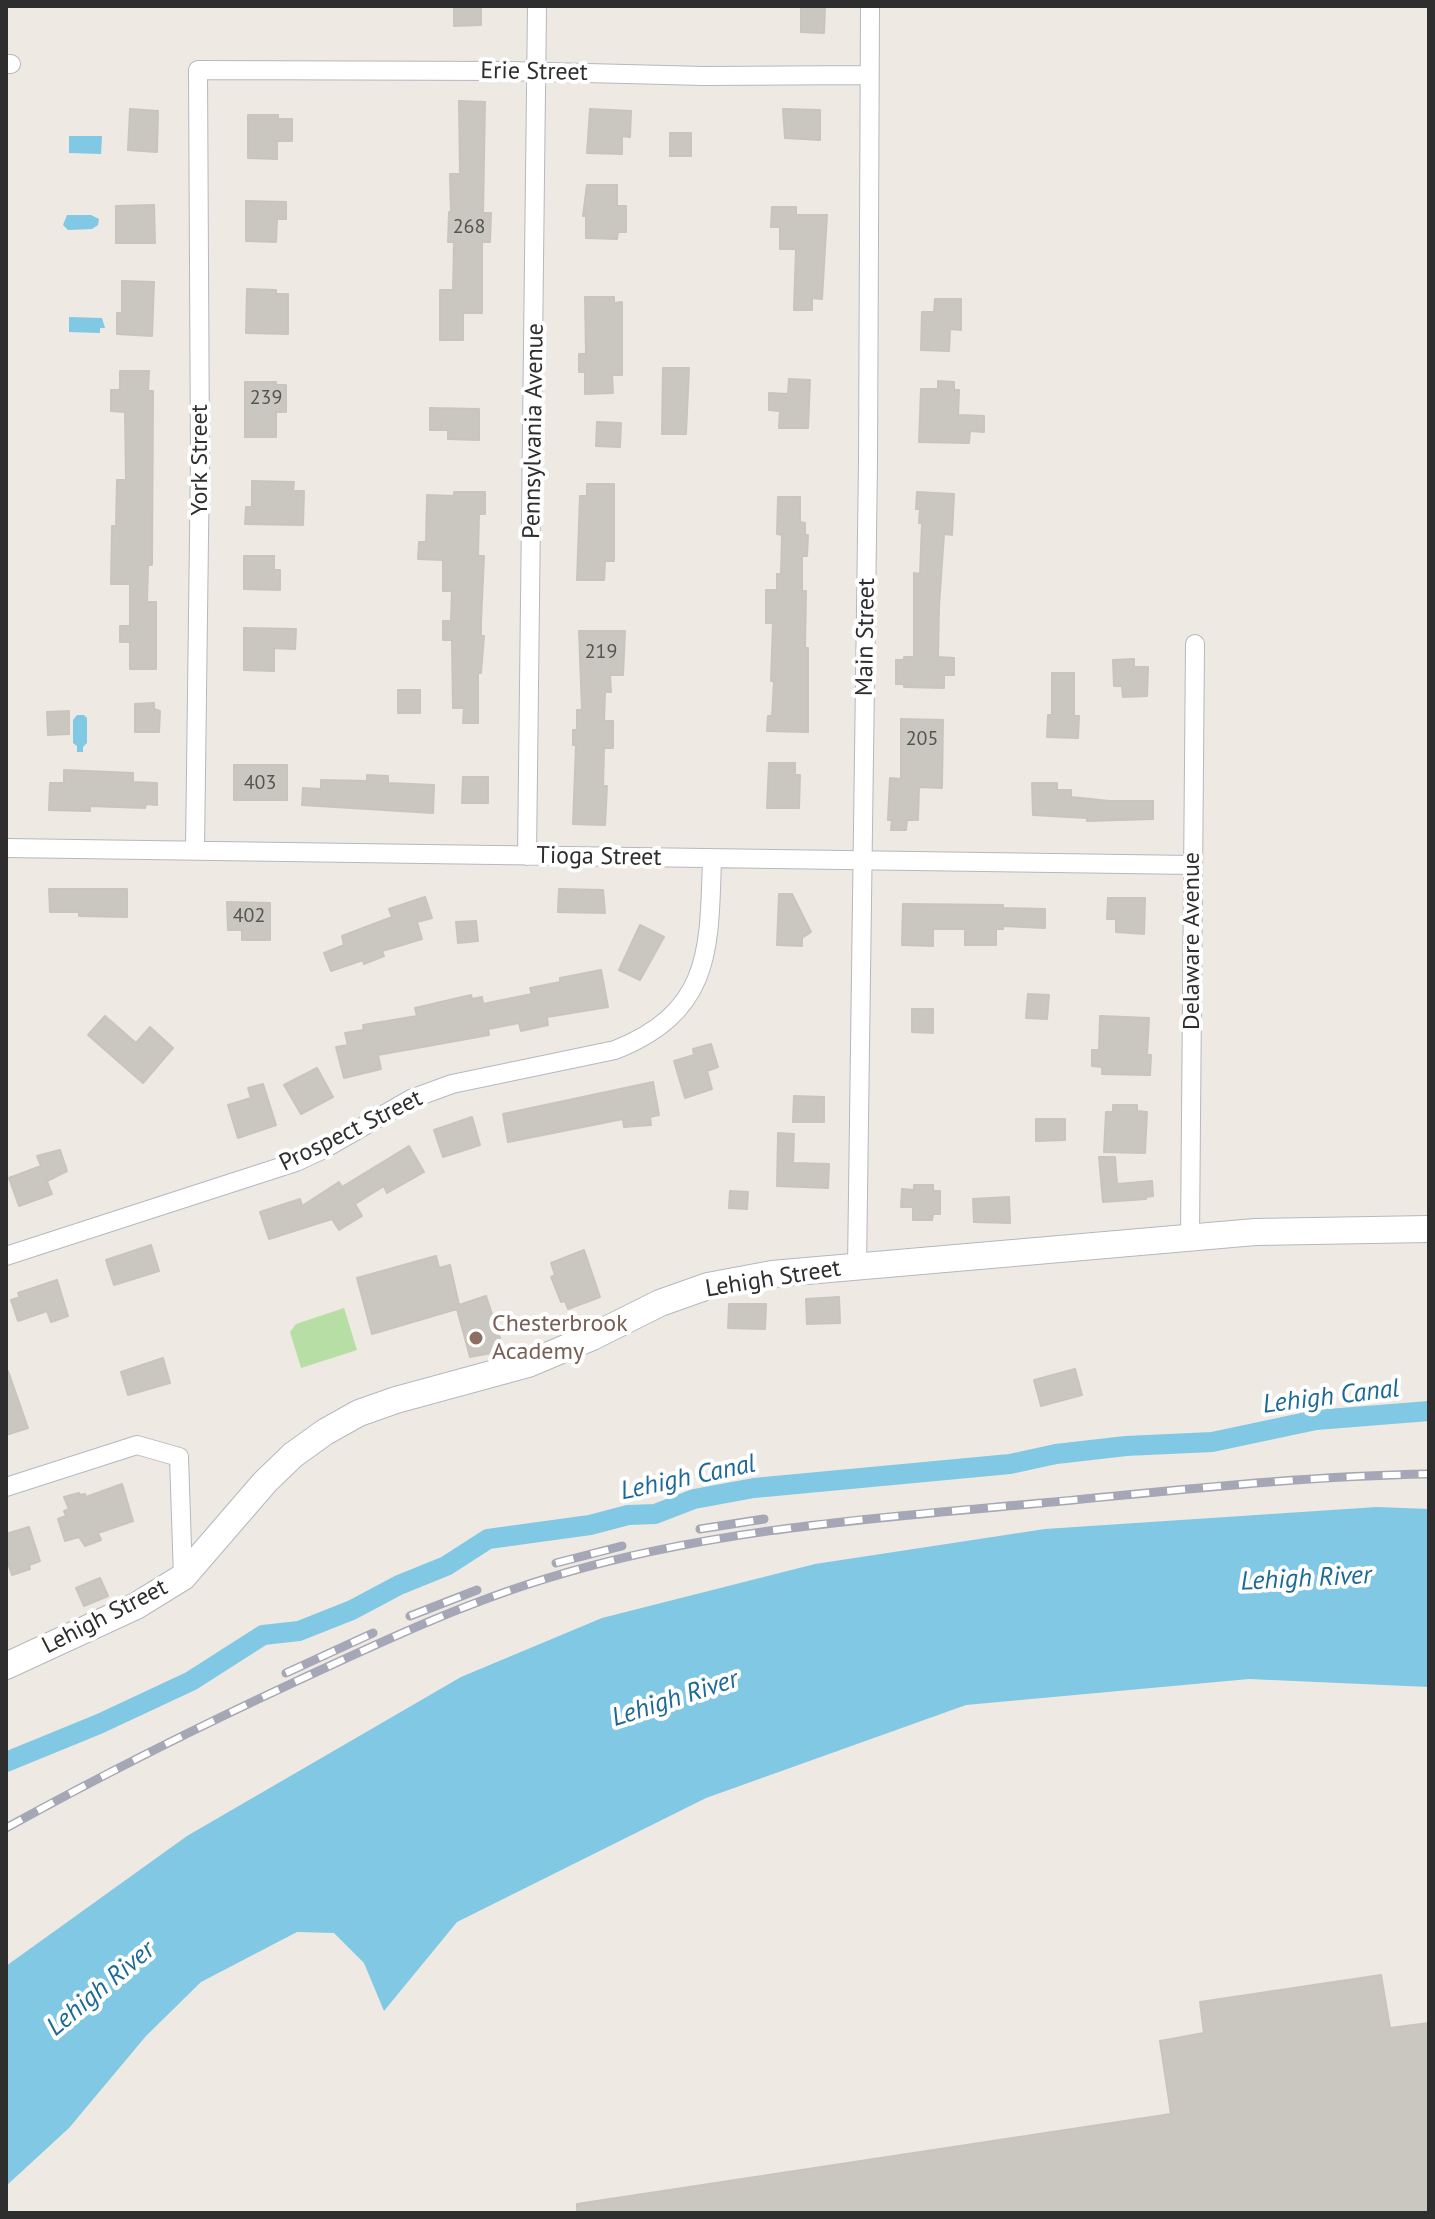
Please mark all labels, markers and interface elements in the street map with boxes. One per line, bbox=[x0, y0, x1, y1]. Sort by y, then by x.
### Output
street label: Erie Street bbox=[480, 57, 588, 87]
house number: 268 bbox=[453, 215, 485, 239]
street label: Pennsylvania Avenue bbox=[518, 323, 550, 539]
house number: 239 bbox=[250, 386, 282, 410]
street label: York Street bbox=[186, 404, 214, 516]
street label: Main Street bbox=[851, 578, 881, 696]
house number: 219 bbox=[585, 640, 617, 664]
house number: 205 bbox=[906, 727, 938, 751]
house number: 403 bbox=[244, 771, 276, 795]
street label: Tioga Street bbox=[536, 842, 662, 872]
street label: Delaware Avenue bbox=[1178, 852, 1206, 1030]
house number: 402 bbox=[233, 904, 265, 928]
street label: Prospect Street bbox=[275, 1084, 427, 1178]
street label: Lehigh Street bbox=[703, 1254, 843, 1304]
place label: Chesterbrook Academy bbox=[492, 1310, 628, 1366]
marker: Chesterbrook Academy bbox=[467, 1329, 485, 1347]
water label: Lehigh Canal bbox=[1261, 1373, 1401, 1421]
water label: Lehigh Canal bbox=[618, 1448, 758, 1508]
water label: Lehigh River bbox=[1240, 1560, 1372, 1598]
street label: Lehigh Street bbox=[38, 1573, 172, 1661]
water label: Lehigh River bbox=[608, 1664, 742, 1734]
water label: Lehigh River bbox=[41, 1935, 161, 2043]

